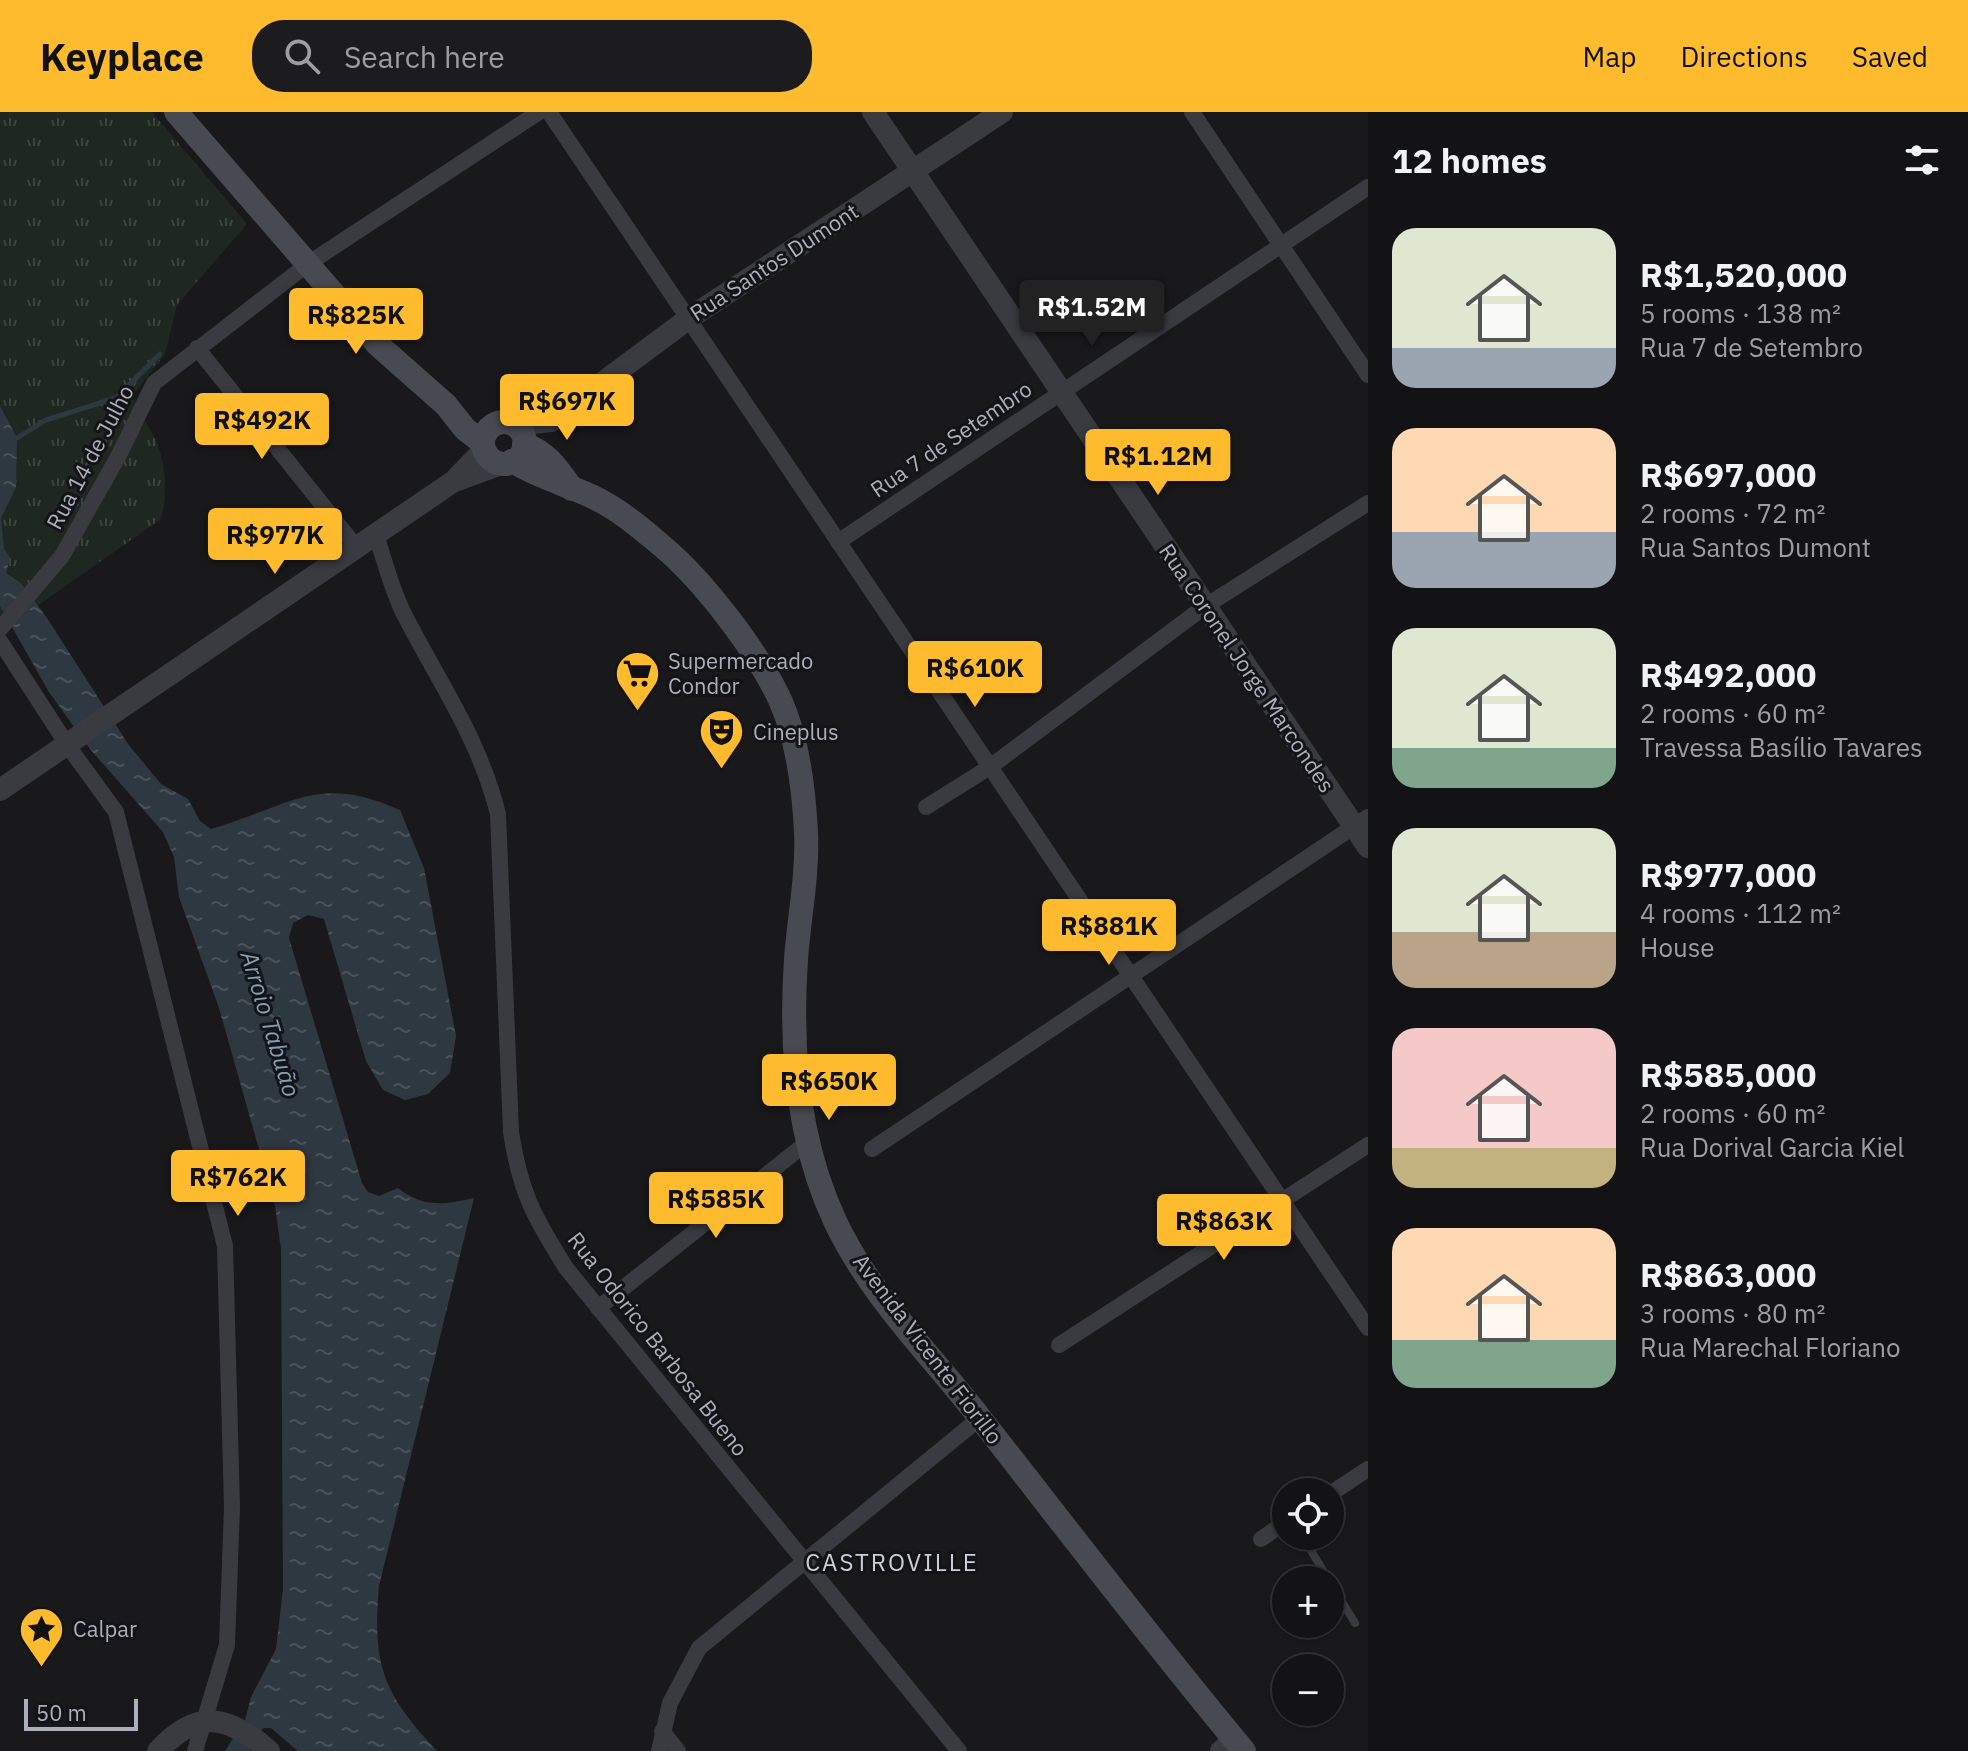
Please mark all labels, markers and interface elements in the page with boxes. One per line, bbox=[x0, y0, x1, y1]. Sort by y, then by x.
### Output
search box bbox=[252, 20, 812, 92]
text: Keyplace bbox=[40, 32, 204, 81]
icon: search bbox=[280, 34, 324, 78]
text: Search here bbox=[344, 37, 505, 76]
text: Map bbox=[1582, 38, 1636, 75]
text: Directions bbox=[1680, 38, 1808, 75]
text: Saved bbox=[1852, 38, 1928, 75]
text: 12 homes bbox=[1392, 138, 1547, 182]
icon: filters bbox=[1900, 138, 1944, 182]
street label: Rua Santos Dumont bbox=[684, 196, 864, 327]
text: R$1,520,000 bbox=[1640, 252, 1847, 296]
icon: home bbox=[1456, 260, 1552, 356]
pin: R$1.52M bbox=[1018, 280, 1166, 348]
pin: R$825K bbox=[291, 288, 421, 356]
text: R$1.52M bbox=[1037, 289, 1147, 323]
text: 5 rooms · 138 m² bbox=[1640, 296, 1841, 330]
text: R$825K bbox=[307, 297, 405, 331]
text: Rua 7 de Setembro bbox=[1640, 330, 1863, 364]
pin: R$697K bbox=[502, 374, 632, 442]
street label: Rua 7 de Setembro bbox=[864, 374, 1037, 503]
street label: Rua 14 de Julho bbox=[39, 379, 140, 534]
text: R$697K bbox=[518, 383, 616, 417]
pin: R$492K bbox=[197, 393, 327, 461]
text: R$492K bbox=[213, 402, 311, 436]
pin: R$1.12M bbox=[1084, 429, 1232, 497]
text: R$1.12M bbox=[1103, 438, 1213, 472]
text: R$697,000 bbox=[1640, 452, 1816, 496]
icon: home bbox=[1456, 460, 1552, 556]
text: 2 rooms · 72 m² bbox=[1640, 496, 1825, 530]
pin: R$977K bbox=[210, 508, 340, 576]
text: R$977K bbox=[226, 517, 324, 551]
text: Rua Santos Dumont bbox=[1640, 530, 1871, 564]
street label: Rua Coronel Jorge Marcondes bbox=[1153, 538, 1342, 798]
pin: R$610K bbox=[910, 641, 1040, 709]
place label: Supermercado Condor bbox=[668, 646, 813, 700]
supermarket icon: Supermercado Condor bbox=[613, 650, 661, 713]
text: R$610K bbox=[926, 650, 1024, 684]
text: R$492,000 bbox=[1640, 652, 1816, 696]
icon: home bbox=[1456, 660, 1552, 756]
text: 2 rooms · 60 m² bbox=[1640, 696, 1825, 730]
theatre icon: Cineplus bbox=[698, 708, 746, 771]
place label: Cineplus bbox=[753, 717, 839, 746]
text: Travessa Basílio Tavares bbox=[1640, 730, 1923, 764]
text: R$977,000 bbox=[1640, 852, 1816, 896]
icon: home bbox=[1456, 860, 1552, 956]
text: 4 rooms · 112 m² bbox=[1640, 896, 1841, 930]
pin: R$881K bbox=[1044, 899, 1174, 967]
text: R$881K bbox=[1060, 908, 1158, 942]
text: House bbox=[1640, 930, 1715, 964]
water label: Arroio Tabuão bbox=[233, 946, 308, 1101]
text: R$585,000 bbox=[1640, 1052, 1816, 1096]
pin: R$650K bbox=[764, 1054, 894, 1122]
icon: home bbox=[1456, 1060, 1552, 1156]
text: R$650K bbox=[780, 1063, 878, 1097]
text: 2 rooms · 60 m² bbox=[1640, 1096, 1825, 1130]
text: Rua Dorival Garcia Kiel bbox=[1640, 1130, 1904, 1164]
pin: R$762K bbox=[173, 1150, 303, 1218]
text: R$762K bbox=[189, 1159, 287, 1193]
pin: R$585K bbox=[651, 1172, 781, 1240]
text: R$585K bbox=[667, 1181, 765, 1215]
pin: R$863K bbox=[1159, 1194, 1289, 1262]
text: R$863K bbox=[1175, 1203, 1273, 1237]
street label: Rua Odorico Barbosa Bueno bbox=[562, 1226, 755, 1462]
street label: Avenida Vicente Fiorillo bbox=[847, 1248, 1010, 1450]
text: R$863,000 bbox=[1640, 1252, 1816, 1296]
icon: home bbox=[1456, 1260, 1552, 1356]
text: 3 rooms · 80 m² bbox=[1640, 1296, 1825, 1330]
text: Rua Marechal Floriano bbox=[1640, 1330, 1900, 1364]
map controls bbox=[1272, 1478, 1344, 1726]
button: locate bbox=[1272, 1478, 1344, 1550]
district label: CASTROVILLE bbox=[805, 1546, 979, 1578]
button: + bbox=[1272, 1566, 1344, 1638]
place icon: Calpar bbox=[18, 1605, 66, 1668]
place label: Calpar bbox=[73, 1614, 137, 1643]
button: − bbox=[1272, 1654, 1344, 1726]
scale bar bbox=[24, 1695, 138, 1731]
text: 50 m bbox=[36, 1698, 87, 1727]

